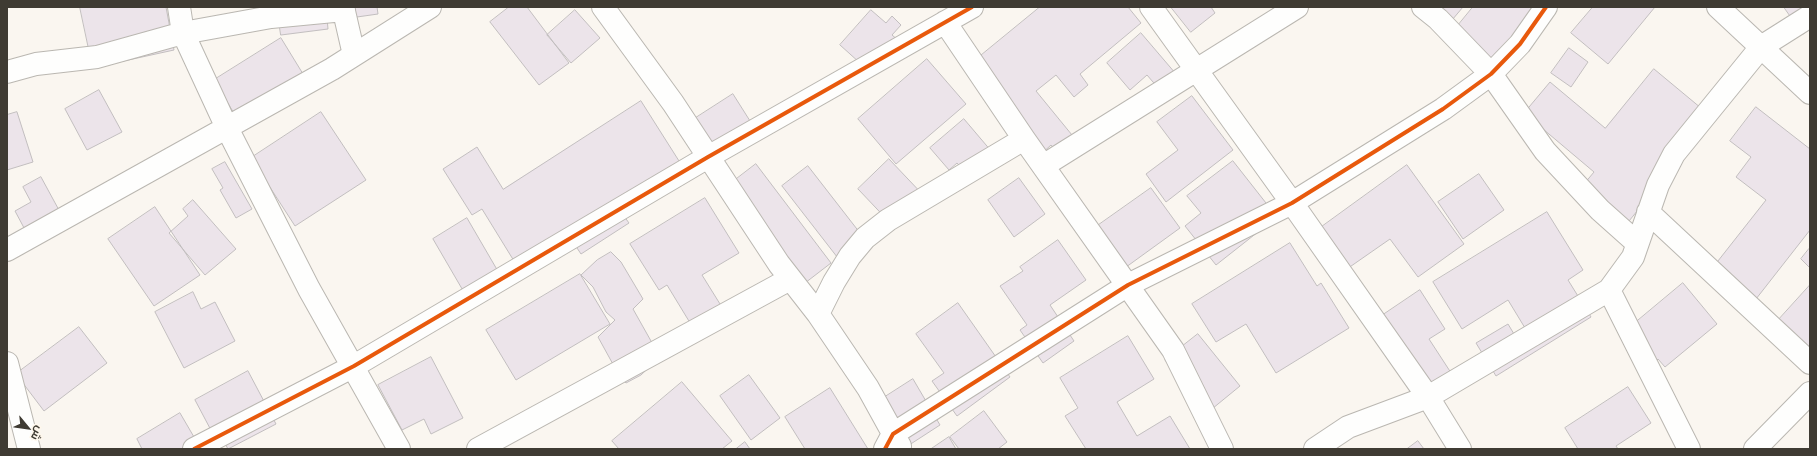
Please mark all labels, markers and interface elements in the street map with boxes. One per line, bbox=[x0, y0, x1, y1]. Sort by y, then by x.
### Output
north arrow bbox=[8, 408, 48, 448]
text: ش bbox=[28, 424, 49, 444]

